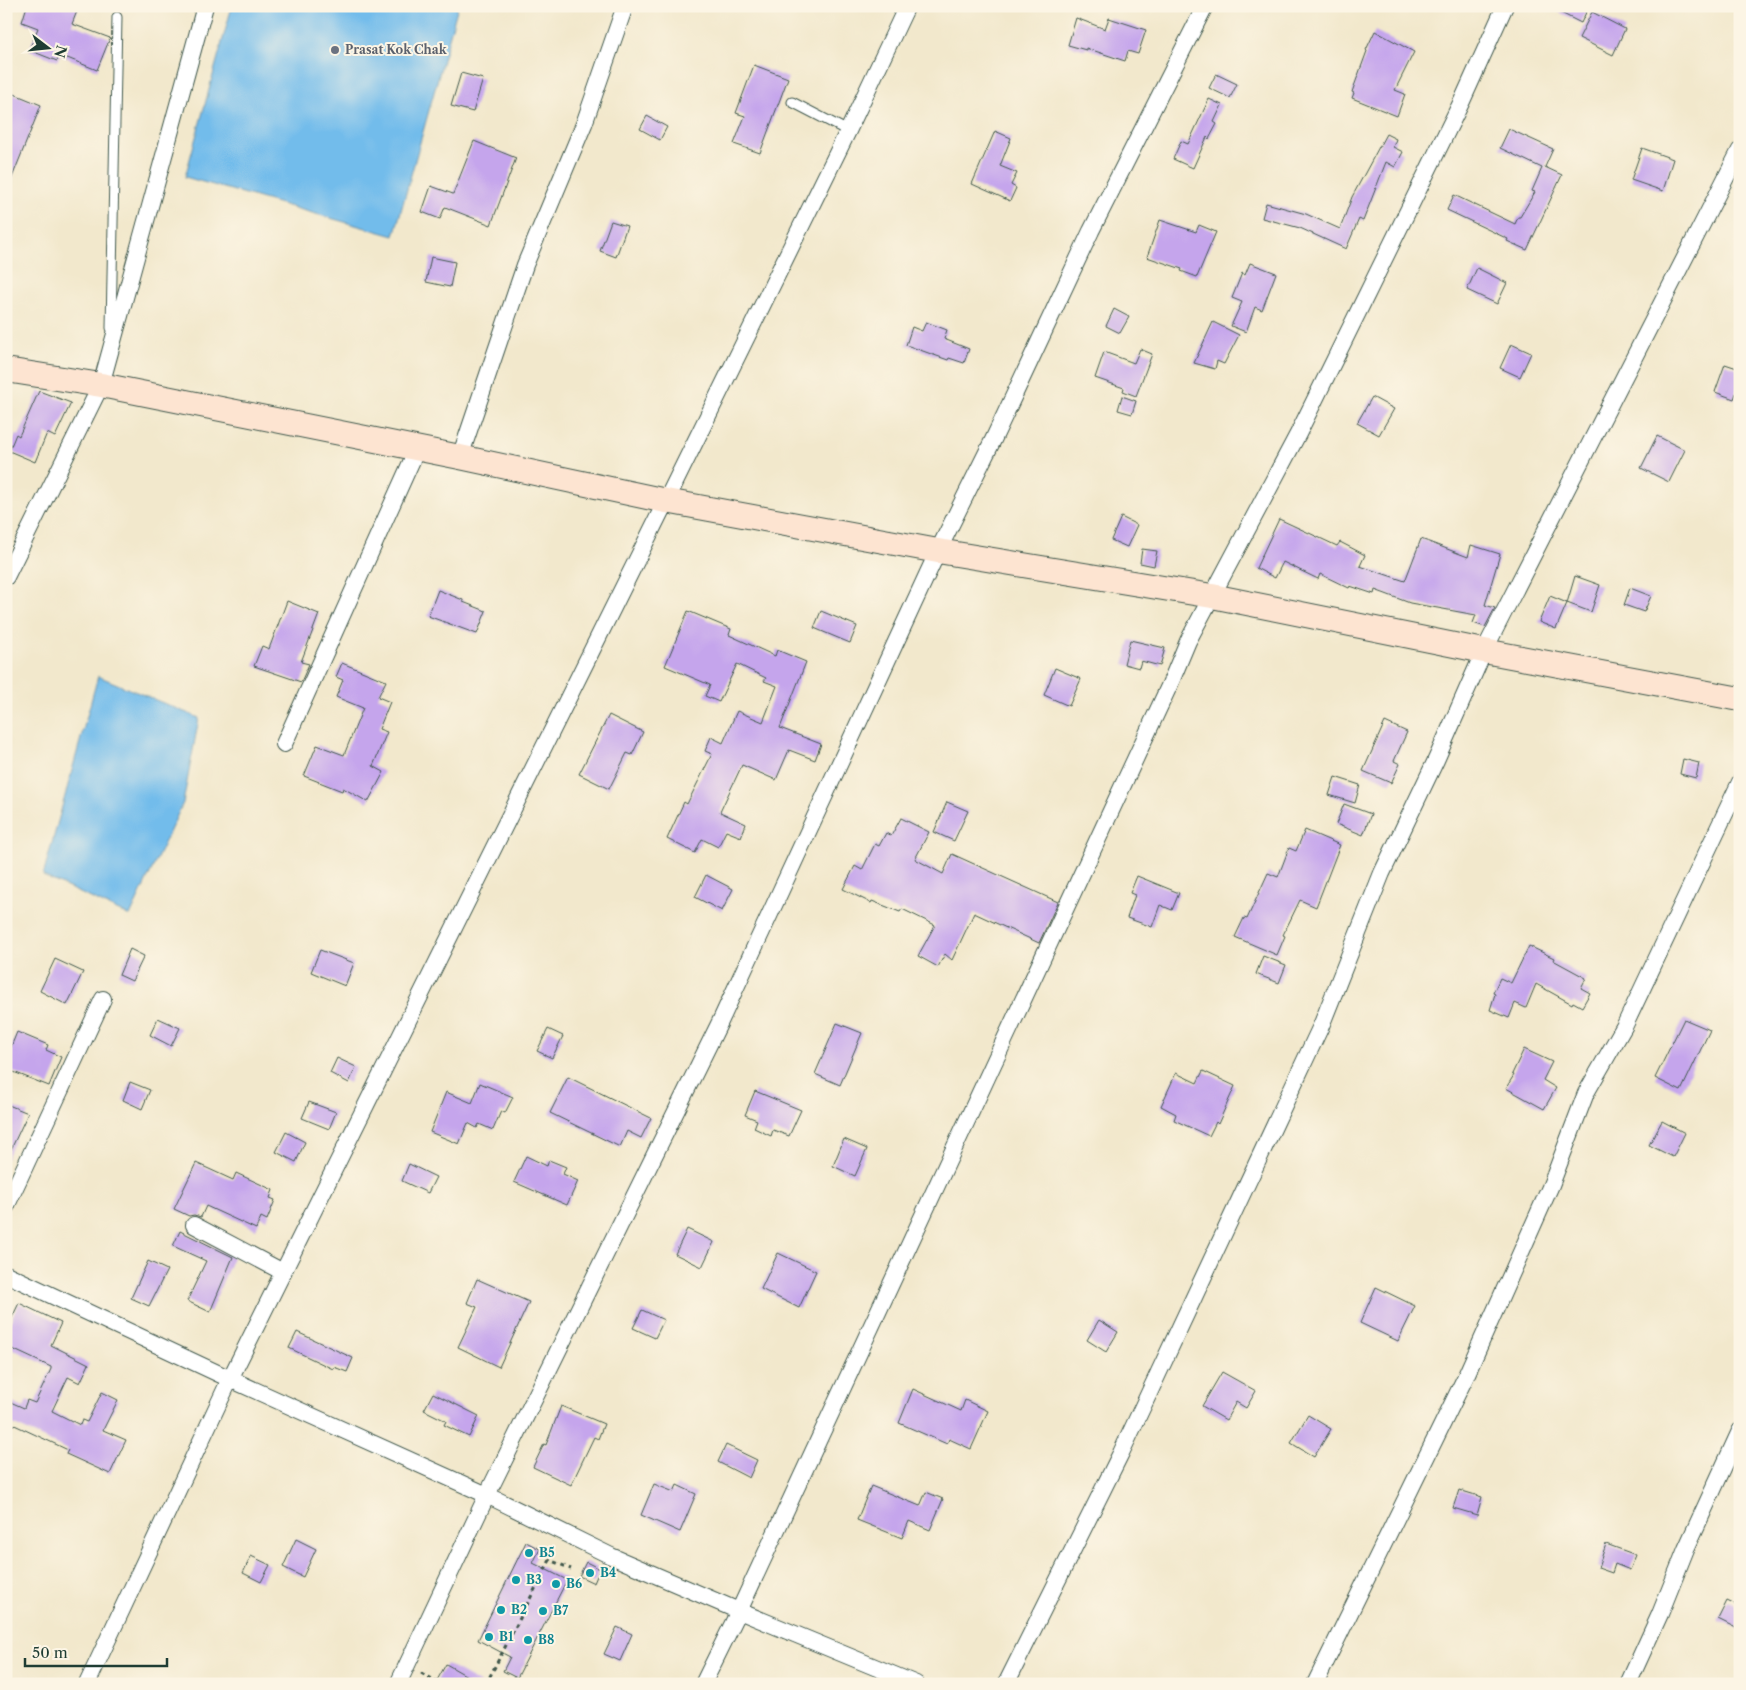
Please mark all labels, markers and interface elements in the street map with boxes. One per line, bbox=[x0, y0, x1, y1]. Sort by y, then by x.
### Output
north arrow bbox=[22, 22, 72, 72]
place label: Prasat Kok Chak bbox=[345, 42, 448, 57]
text: N bbox=[50, 43, 71, 60]
marker: Prasat Kok Chak bbox=[329, 44, 341, 56]
place label: B5 bbox=[539, 1545, 555, 1560]
marker: B5 bbox=[523, 1547, 535, 1559]
place label: B4 bbox=[600, 1565, 616, 1580]
marker: B4 bbox=[584, 1567, 596, 1579]
place label: B3 bbox=[526, 1572, 542, 1587]
marker: B3 bbox=[510, 1574, 522, 1586]
place label: B6 bbox=[566, 1576, 582, 1591]
marker: B6 bbox=[550, 1578, 562, 1590]
place label: B2 bbox=[511, 1602, 527, 1617]
place label: B7 bbox=[553, 1603, 569, 1618]
marker: B2 bbox=[495, 1604, 507, 1616]
marker: B7 bbox=[537, 1605, 549, 1617]
place label: B1 bbox=[499, 1629, 514, 1644]
marker: B1 bbox=[483, 1631, 495, 1643]
place label: B8 bbox=[538, 1632, 554, 1647]
marker: B8 bbox=[522, 1634, 534, 1646]
scale bar bbox=[25, 1635, 168, 1667]
text: 50 m bbox=[32, 1643, 68, 1662]

